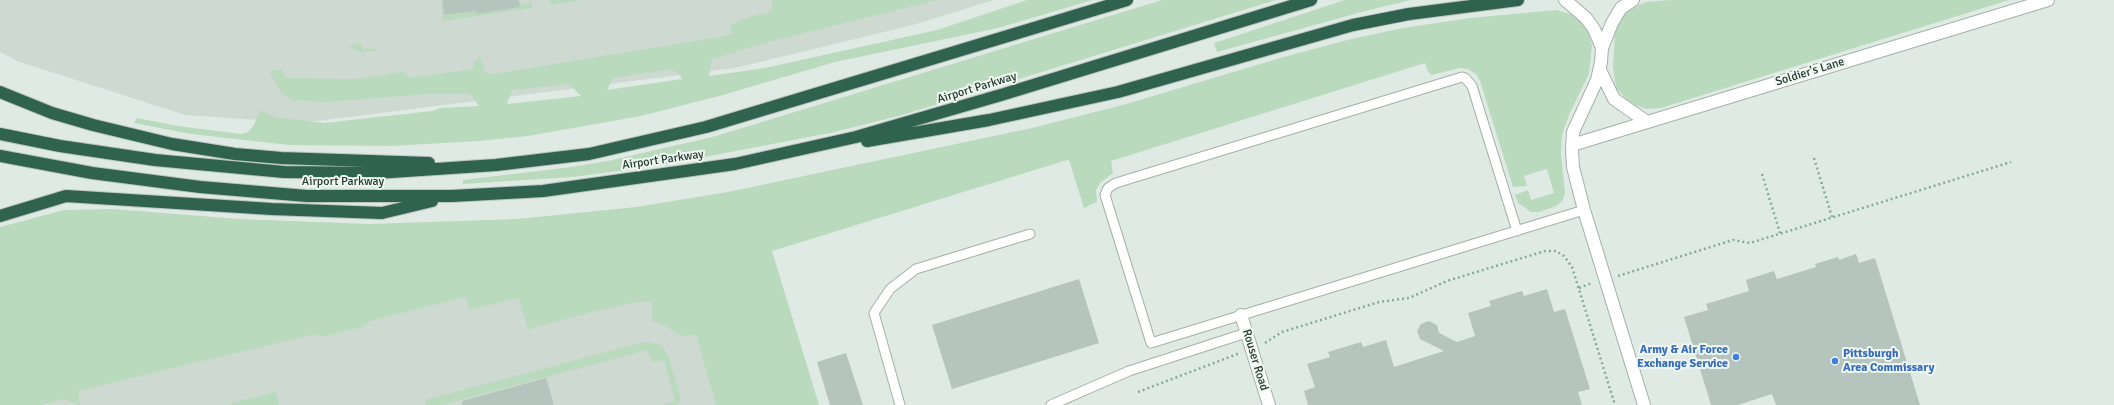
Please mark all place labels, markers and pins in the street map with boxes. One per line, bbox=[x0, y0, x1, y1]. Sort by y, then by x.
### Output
place label: Army & Air Force Exchange Service bbox=[1637, 343, 1728, 371]
place label: Pittsburgh Area Commissary bbox=[1843, 347, 1934, 375]
marker: Army & Air Force Exchange Service bbox=[1731, 352, 1741, 362]
marker: Pittsburgh Area Commissary bbox=[1830, 356, 1840, 366]

